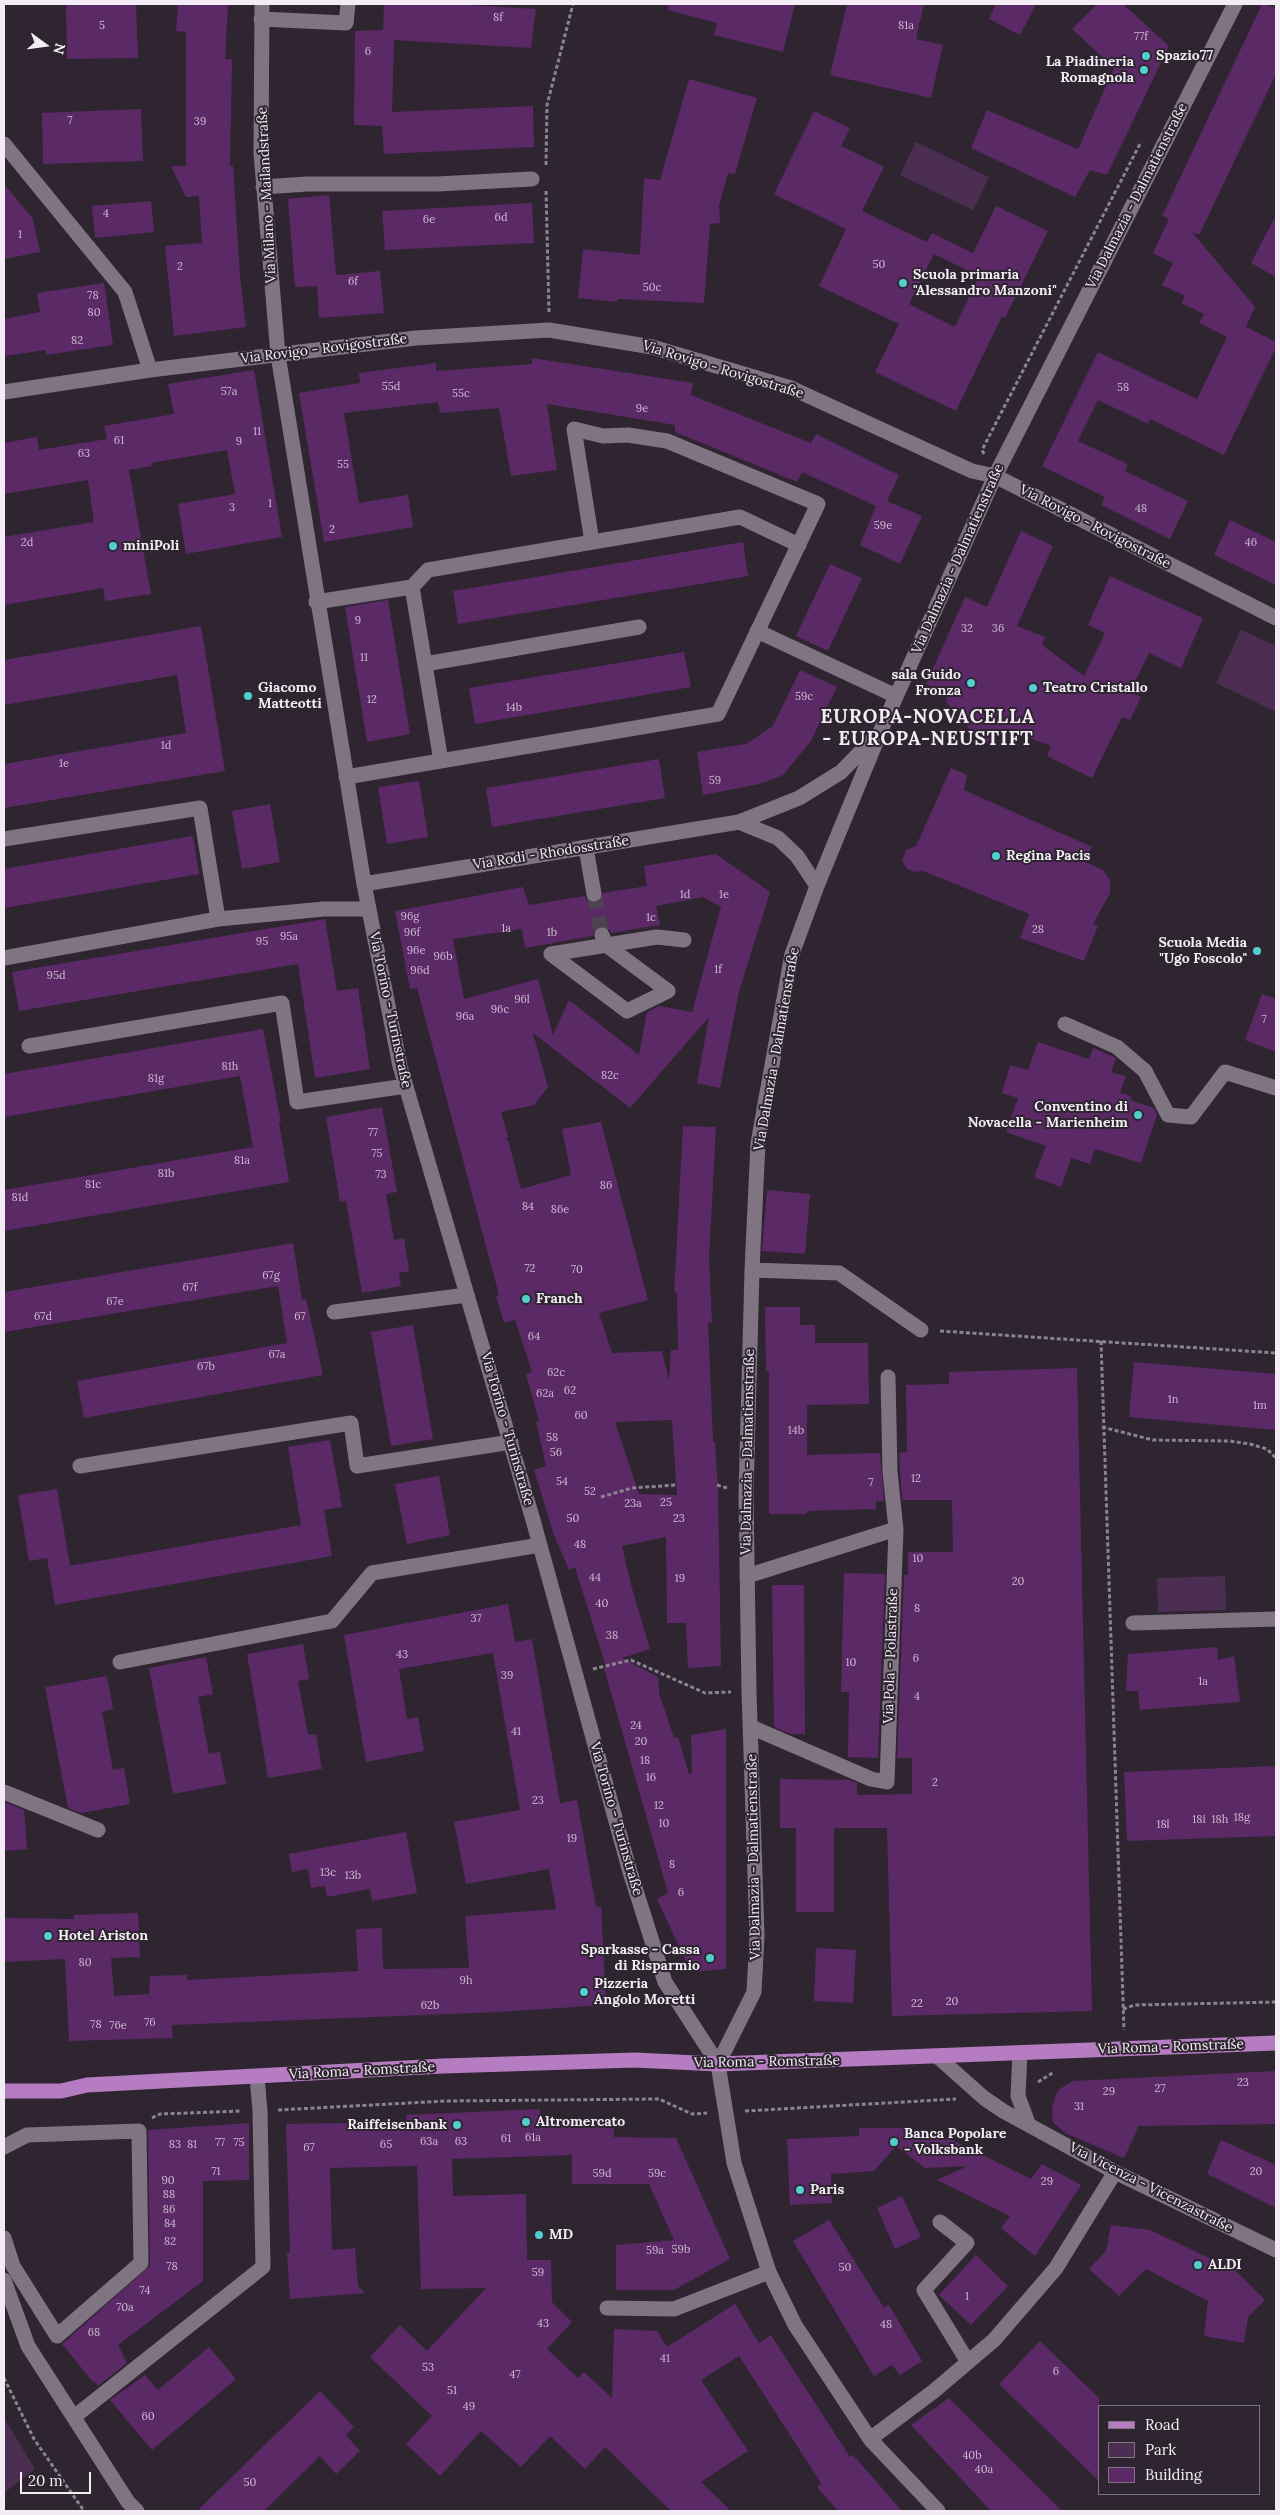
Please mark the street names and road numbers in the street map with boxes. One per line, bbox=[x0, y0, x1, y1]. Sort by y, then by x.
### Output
street label: Via Dalmazia - Dalmatienstraße bbox=[1083, 100, 1191, 292]
street label: Via Milano - Mailandstraße bbox=[254, 106, 280, 284]
street label: Via Rovigo - Rovigostraße bbox=[240, 330, 408, 368]
street label: Via Rovigo - Rovigostraße bbox=[640, 337, 806, 403]
street label: Via Dalmazia - Dalmatienstraße bbox=[908, 461, 1008, 657]
street label: Via Rovigo - Rovigostraße bbox=[1017, 481, 1173, 573]
street label: Via Rodi - Rhodosstraße bbox=[472, 832, 630, 874]
street label: Via Torino - Turinstraße bbox=[365, 931, 415, 1089]
street label: Via Dalmazia - Dalmatienstraße bbox=[751, 946, 803, 1152]
street label: Via Dalmazia - Dalmatienstraße bbox=[738, 1349, 758, 1555]
street label: Via Torino - Turinstraße bbox=[477, 1350, 537, 1508]
street label: Via Pola - Polastraße bbox=[880, 1588, 902, 1724]
street label: Via Torino - Turinstraße bbox=[586, 1740, 646, 1898]
street label: Via Dalmazia - Dalmatienstraße bbox=[744, 1754, 764, 1960]
street label: Via Roma - Romstraße bbox=[1098, 2036, 1244, 2058]
street label: Via Roma - Romstraße bbox=[694, 2052, 840, 2072]
street label: Via Roma - Romstraße bbox=[289, 2059, 435, 2083]
street label: Via Vicenza - Vicenzastraße bbox=[1066, 2139, 1236, 2237]

